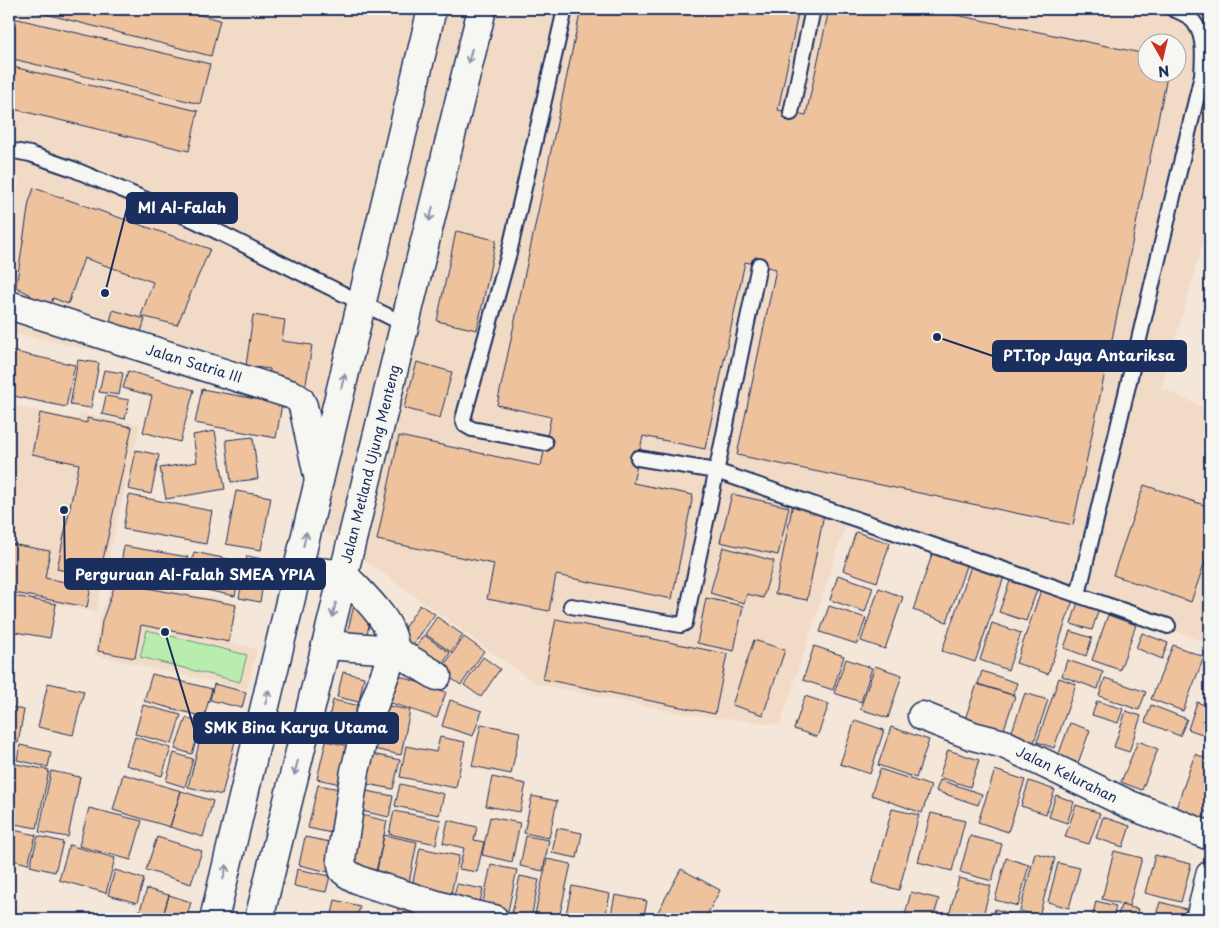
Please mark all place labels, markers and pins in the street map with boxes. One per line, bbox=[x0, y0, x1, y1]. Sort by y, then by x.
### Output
callout: MI Al-Falah bbox=[127, 193, 237, 223]
callout: PT.Top Jaya Antariksa bbox=[993, 341, 1186, 371]
callout: Perguruan Al-Falah SMEA YPIA bbox=[65, 559, 325, 589]
callout: SMK Bina Karya Utama bbox=[194, 713, 398, 743]

